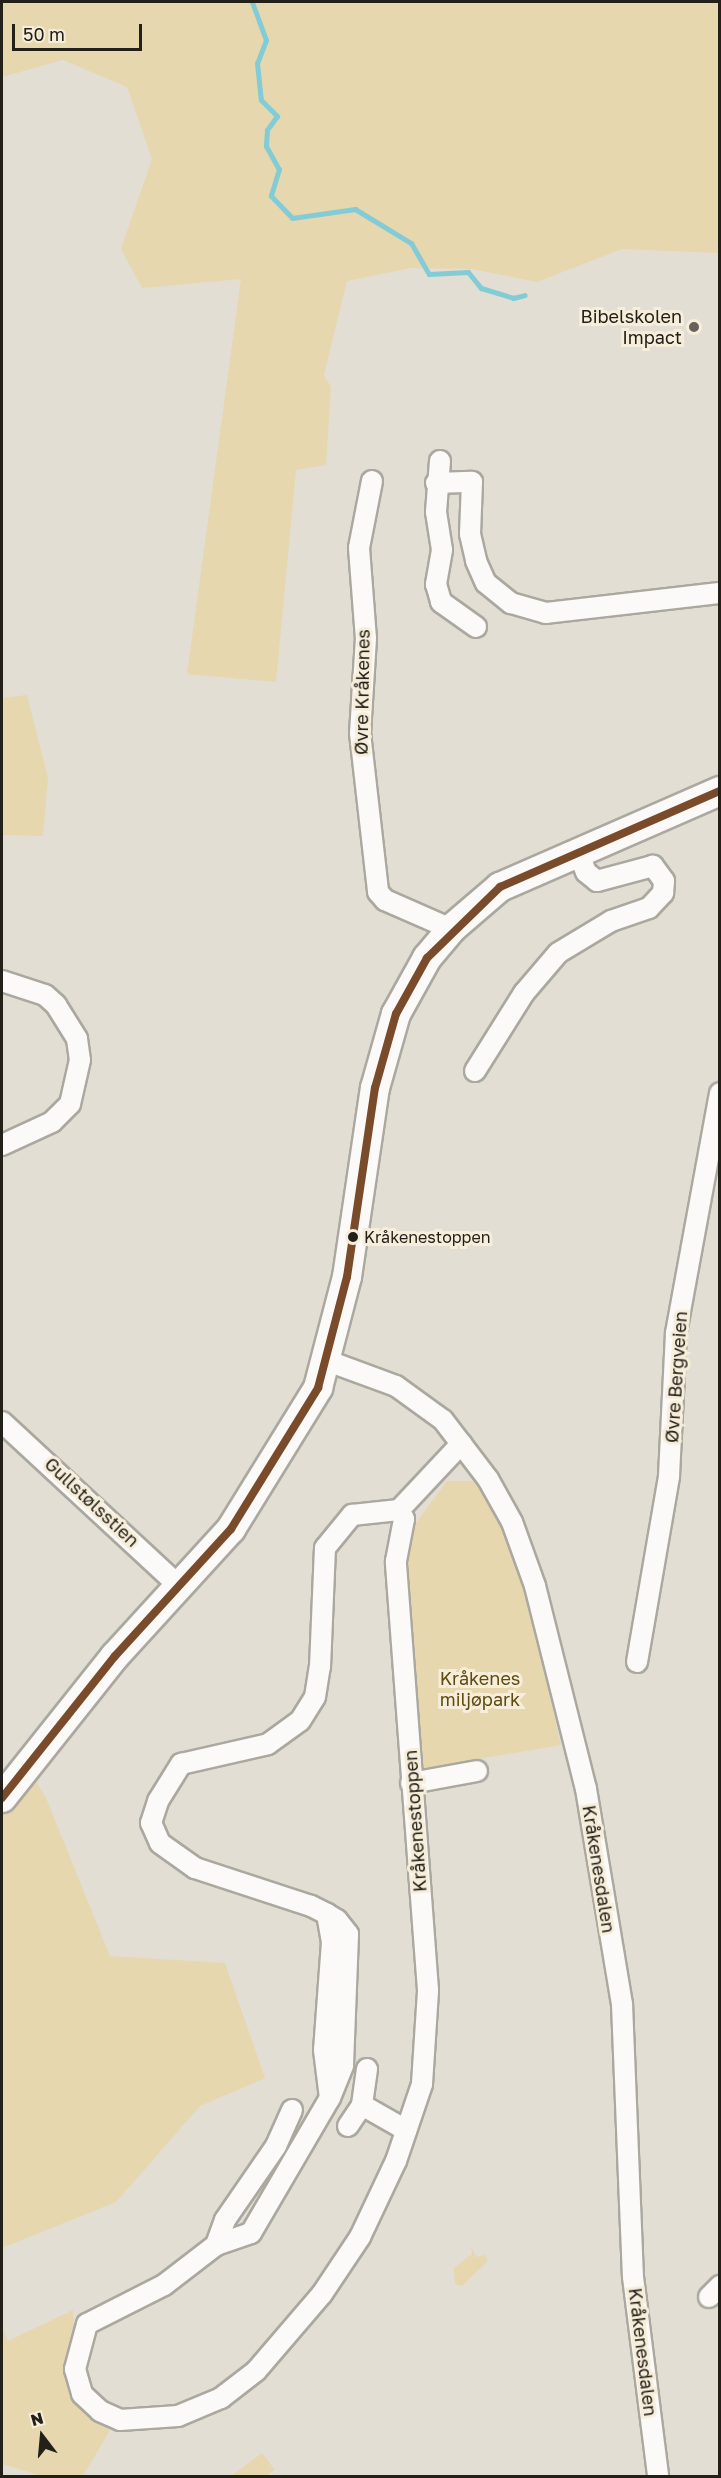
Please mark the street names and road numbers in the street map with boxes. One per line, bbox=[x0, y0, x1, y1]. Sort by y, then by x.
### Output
street label: Øvre Kråkenes bbox=[350, 629, 374, 755]
street label: Øvre Bergveien bbox=[661, 1310, 691, 1444]
street label: Gullstølsstien bbox=[40, 1453, 144, 1551]
street label: Kråkenestoppen bbox=[399, 1749, 431, 1893]
street label: Kråkenesdalen bbox=[578, 1804, 620, 1934]
street label: Kråkenesdalen bbox=[624, 2287, 662, 2417]

